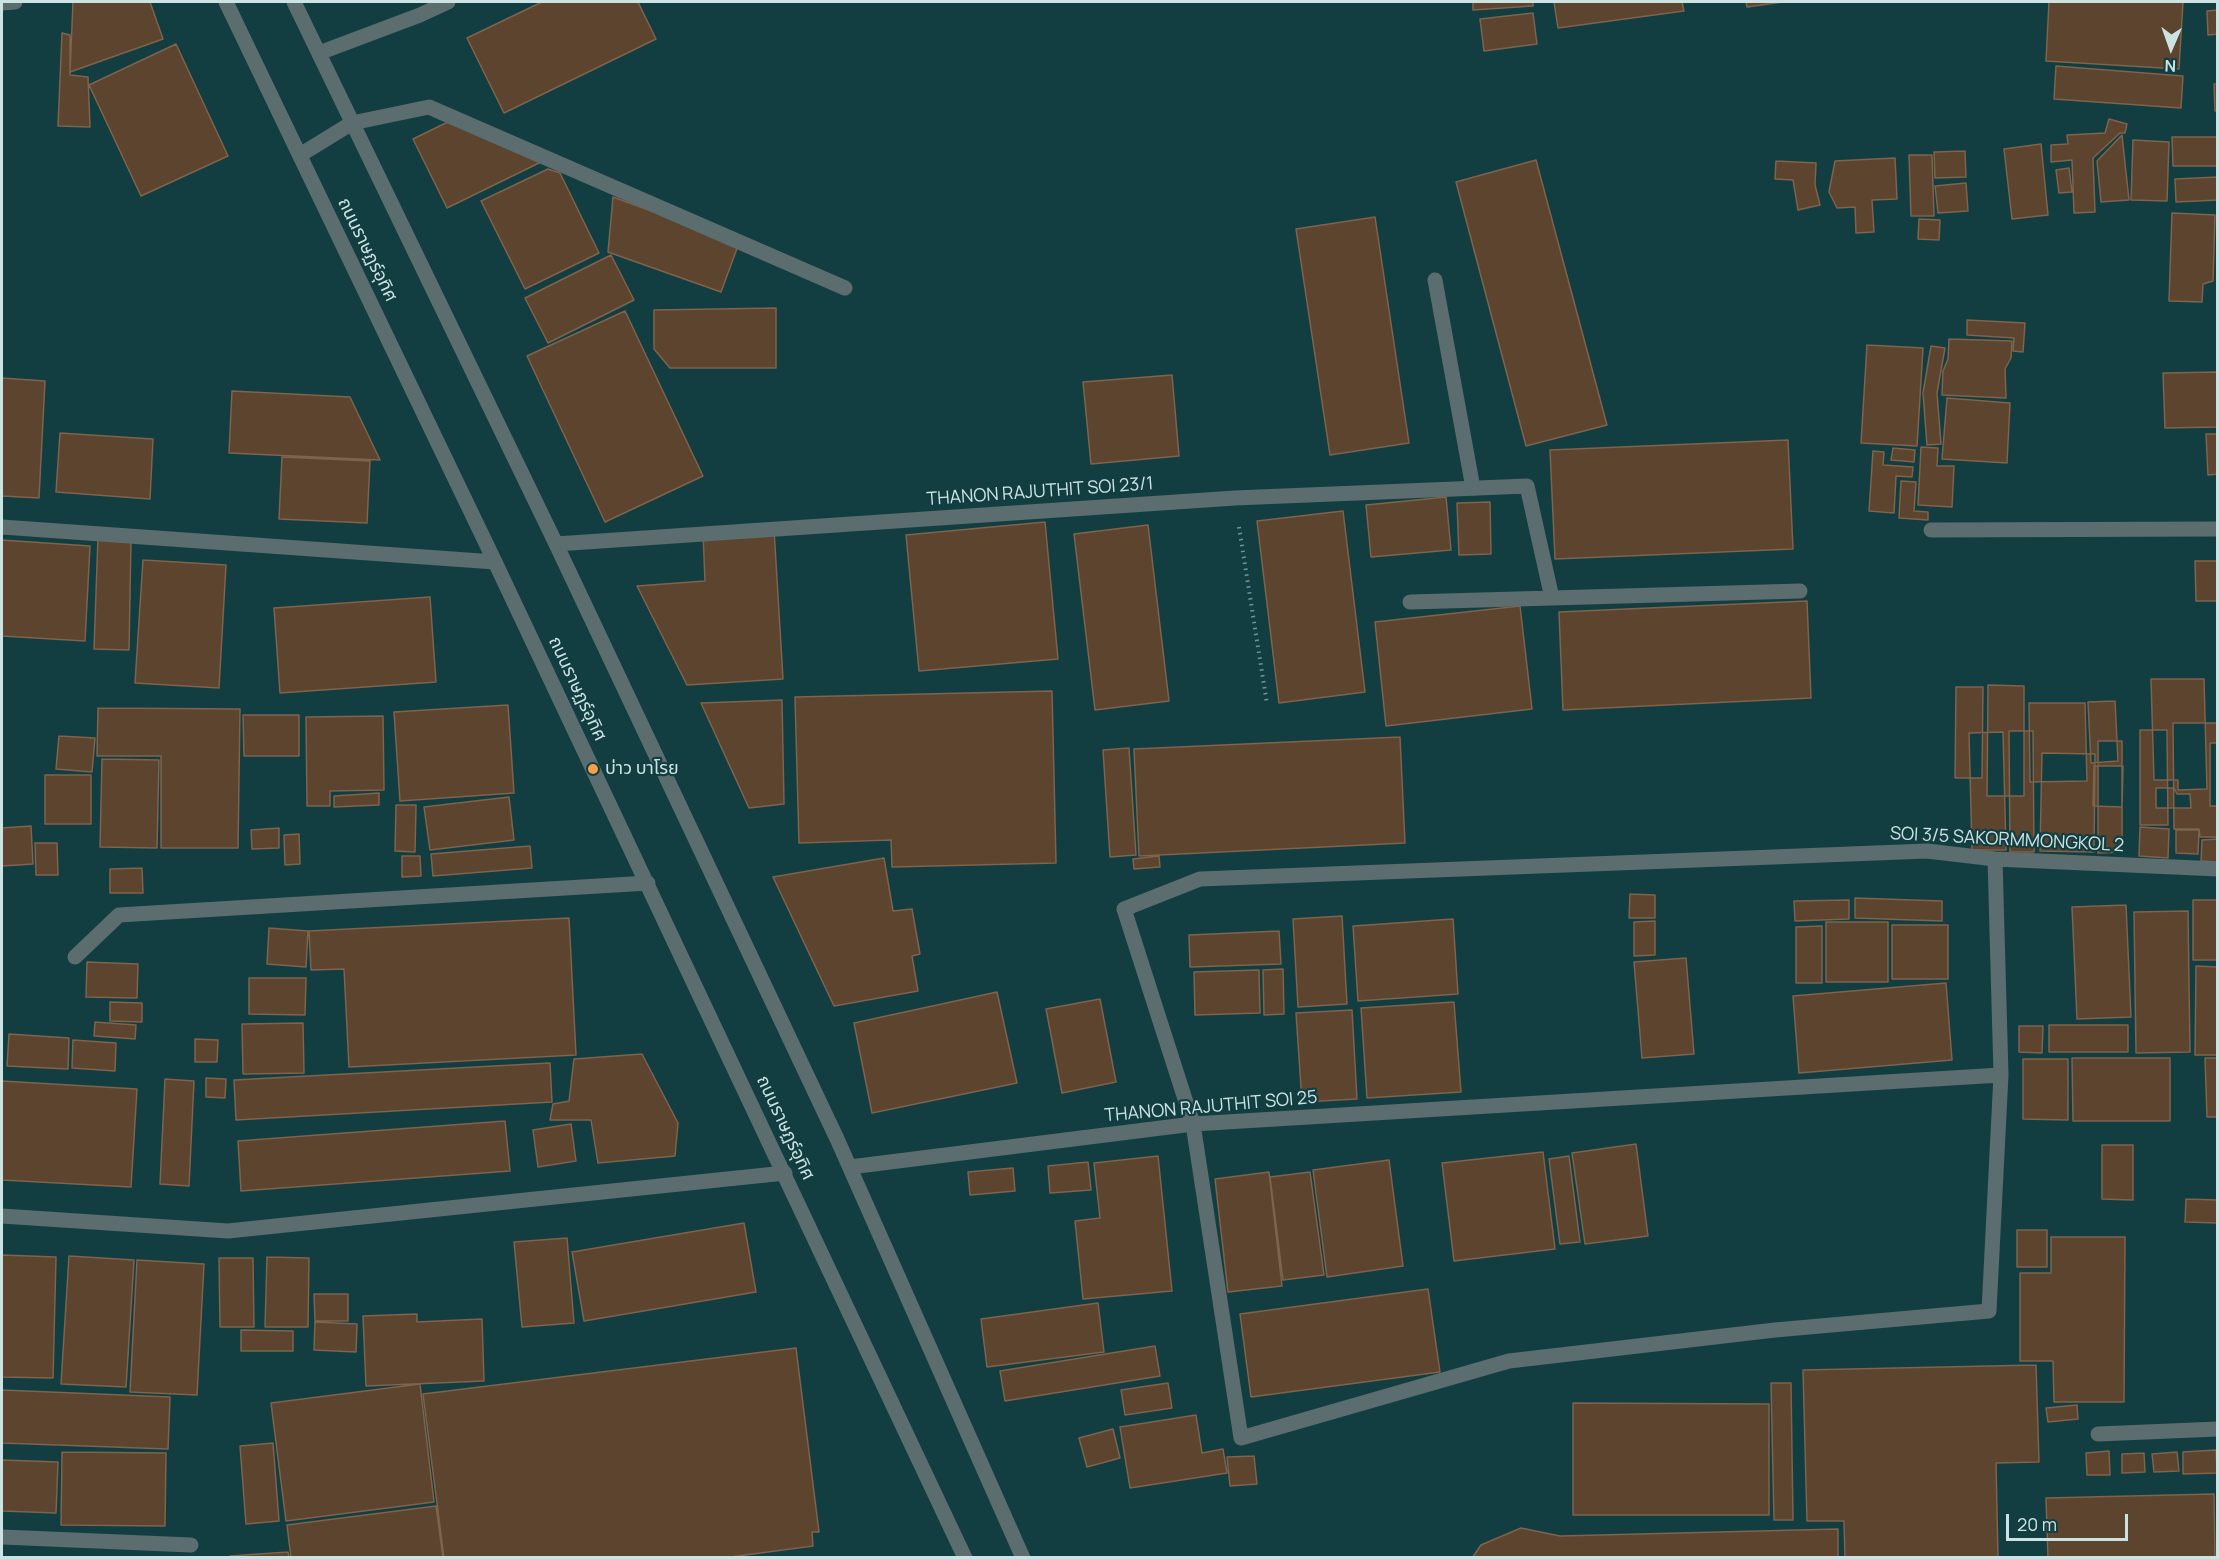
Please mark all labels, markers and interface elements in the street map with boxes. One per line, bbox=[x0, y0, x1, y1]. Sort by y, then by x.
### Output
north arrow bbox=[2141, 18, 2201, 78]
text: N bbox=[2164, 55, 2177, 77]
street label: ถนนราษฏร์อุทิศ bbox=[333, 195, 401, 305]
street label: THANON RAJUTHIT SOI 23/1 bbox=[926, 473, 1154, 511]
street label: ถนนราษฏร์อุทิศ bbox=[543, 633, 611, 745]
place label: บ่าว บาโรย bbox=[605, 758, 679, 780]
marker: บ่าว บาโรย bbox=[586, 762, 600, 776]
street label: SOI 3/5 SAKORMMONGKOL 2 bbox=[1889, 823, 2125, 857]
street label: ถนนราษฏร์อุทิศ bbox=[751, 1072, 819, 1184]
street label: THANON RAJUTHIT SOI 25 bbox=[1104, 1087, 1318, 1127]
scale bar bbox=[2009, 1502, 2130, 1540]
text: 20 m bbox=[2017, 1512, 2057, 1536]

